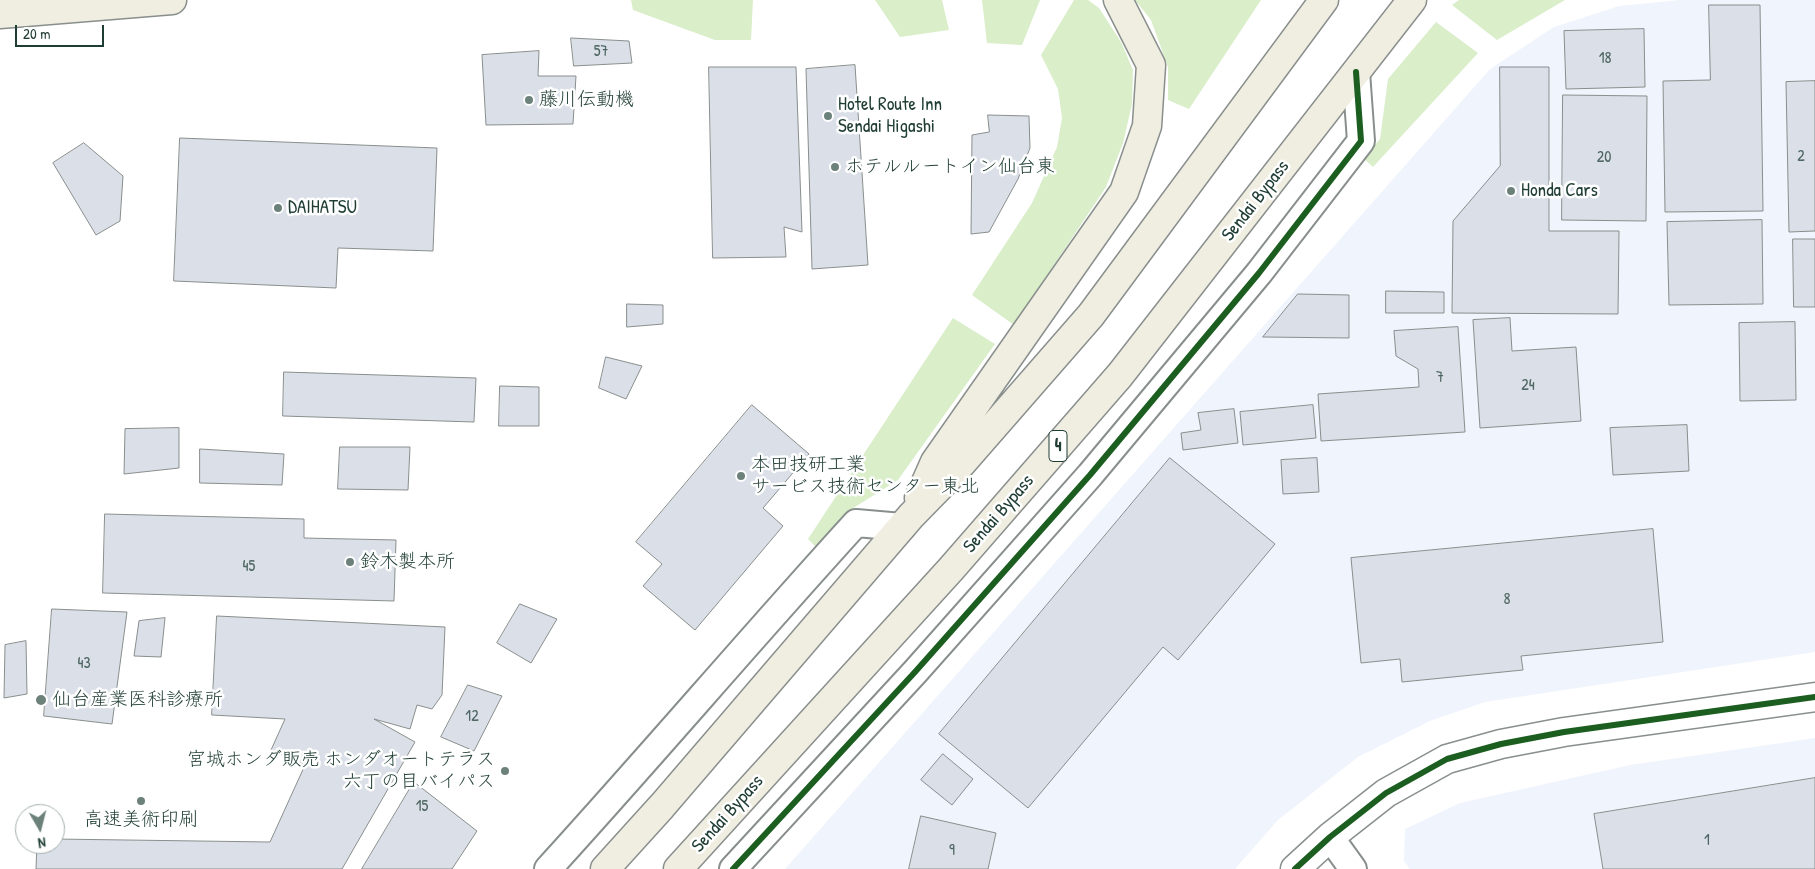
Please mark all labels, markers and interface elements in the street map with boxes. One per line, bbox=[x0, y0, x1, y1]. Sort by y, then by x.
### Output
scale bar bbox=[18, 15, 106, 47]
text: 20 m bbox=[23, 23, 50, 44]
house number: 57 bbox=[594, 42, 608, 62]
house number: 18 bbox=[1599, 49, 1611, 69]
place label: 藤川伝動機 bbox=[539, 89, 634, 111]
marker: 藤川伝動機 bbox=[523, 94, 535, 106]
place label: Hotel Route Inn Sendai Higashi bbox=[838, 94, 942, 138]
marker: Hotel Route Inn Sendai Higashi bbox=[822, 110, 834, 122]
house number: 2 bbox=[1797, 147, 1805, 167]
house number: 20 bbox=[1597, 148, 1611, 168]
place label: ホテルルートイン仙台東 bbox=[845, 156, 1055, 178]
street label: Sendai Bypass bbox=[1217, 156, 1295, 246]
marker: ホテルルートイン仙台東 bbox=[829, 161, 841, 173]
place label: Honda Cars bbox=[1521, 180, 1598, 202]
marker: Honda Cars bbox=[1505, 185, 1517, 197]
place label: DAIHATSU bbox=[288, 197, 357, 219]
marker: DAIHATSU bbox=[272, 202, 284, 214]
house number: 7 bbox=[1436, 368, 1444, 388]
house number: 24 bbox=[1521, 376, 1535, 396]
road number: 4 bbox=[1049, 431, 1067, 462]
place label: 本田技研工業 サービス技術センター東北 bbox=[751, 454, 979, 498]
marker: 本田技研工業 サービス技術センター東北 bbox=[735, 470, 747, 482]
street label: Sendai Bypass bbox=[959, 470, 1039, 558]
place label: 鈴木製本所 bbox=[360, 551, 455, 573]
marker: 鈴木製本所 bbox=[344, 556, 356, 568]
house number: 45 bbox=[243, 557, 255, 577]
house number: 8 bbox=[1504, 590, 1510, 610]
house number: 43 bbox=[77, 654, 91, 674]
place label: 仙台産業医科診療所 bbox=[52, 689, 223, 711]
marker: 仙台産業医科診療所 bbox=[34, 693, 48, 707]
house number: 12 bbox=[465, 707, 479, 727]
place label: 宮城ホンダ販売 ホンダオートテラス 六丁の目バイパス bbox=[187, 749, 495, 793]
marker: 宮城ホンダ販売 ホンダオートテラス 六丁の目バイパス bbox=[499, 765, 511, 777]
street label: Sendai Bypass bbox=[687, 771, 769, 857]
marker: 高速美術印刷 bbox=[135, 795, 147, 807]
house number: 15 bbox=[416, 797, 428, 817]
north arrow bbox=[15, 804, 65, 854]
place label: 高速美術印刷 bbox=[84, 809, 198, 831]
house number: 1 bbox=[1704, 831, 1710, 851]
text: N bbox=[37, 833, 47, 853]
house number: 9 bbox=[949, 841, 955, 861]

